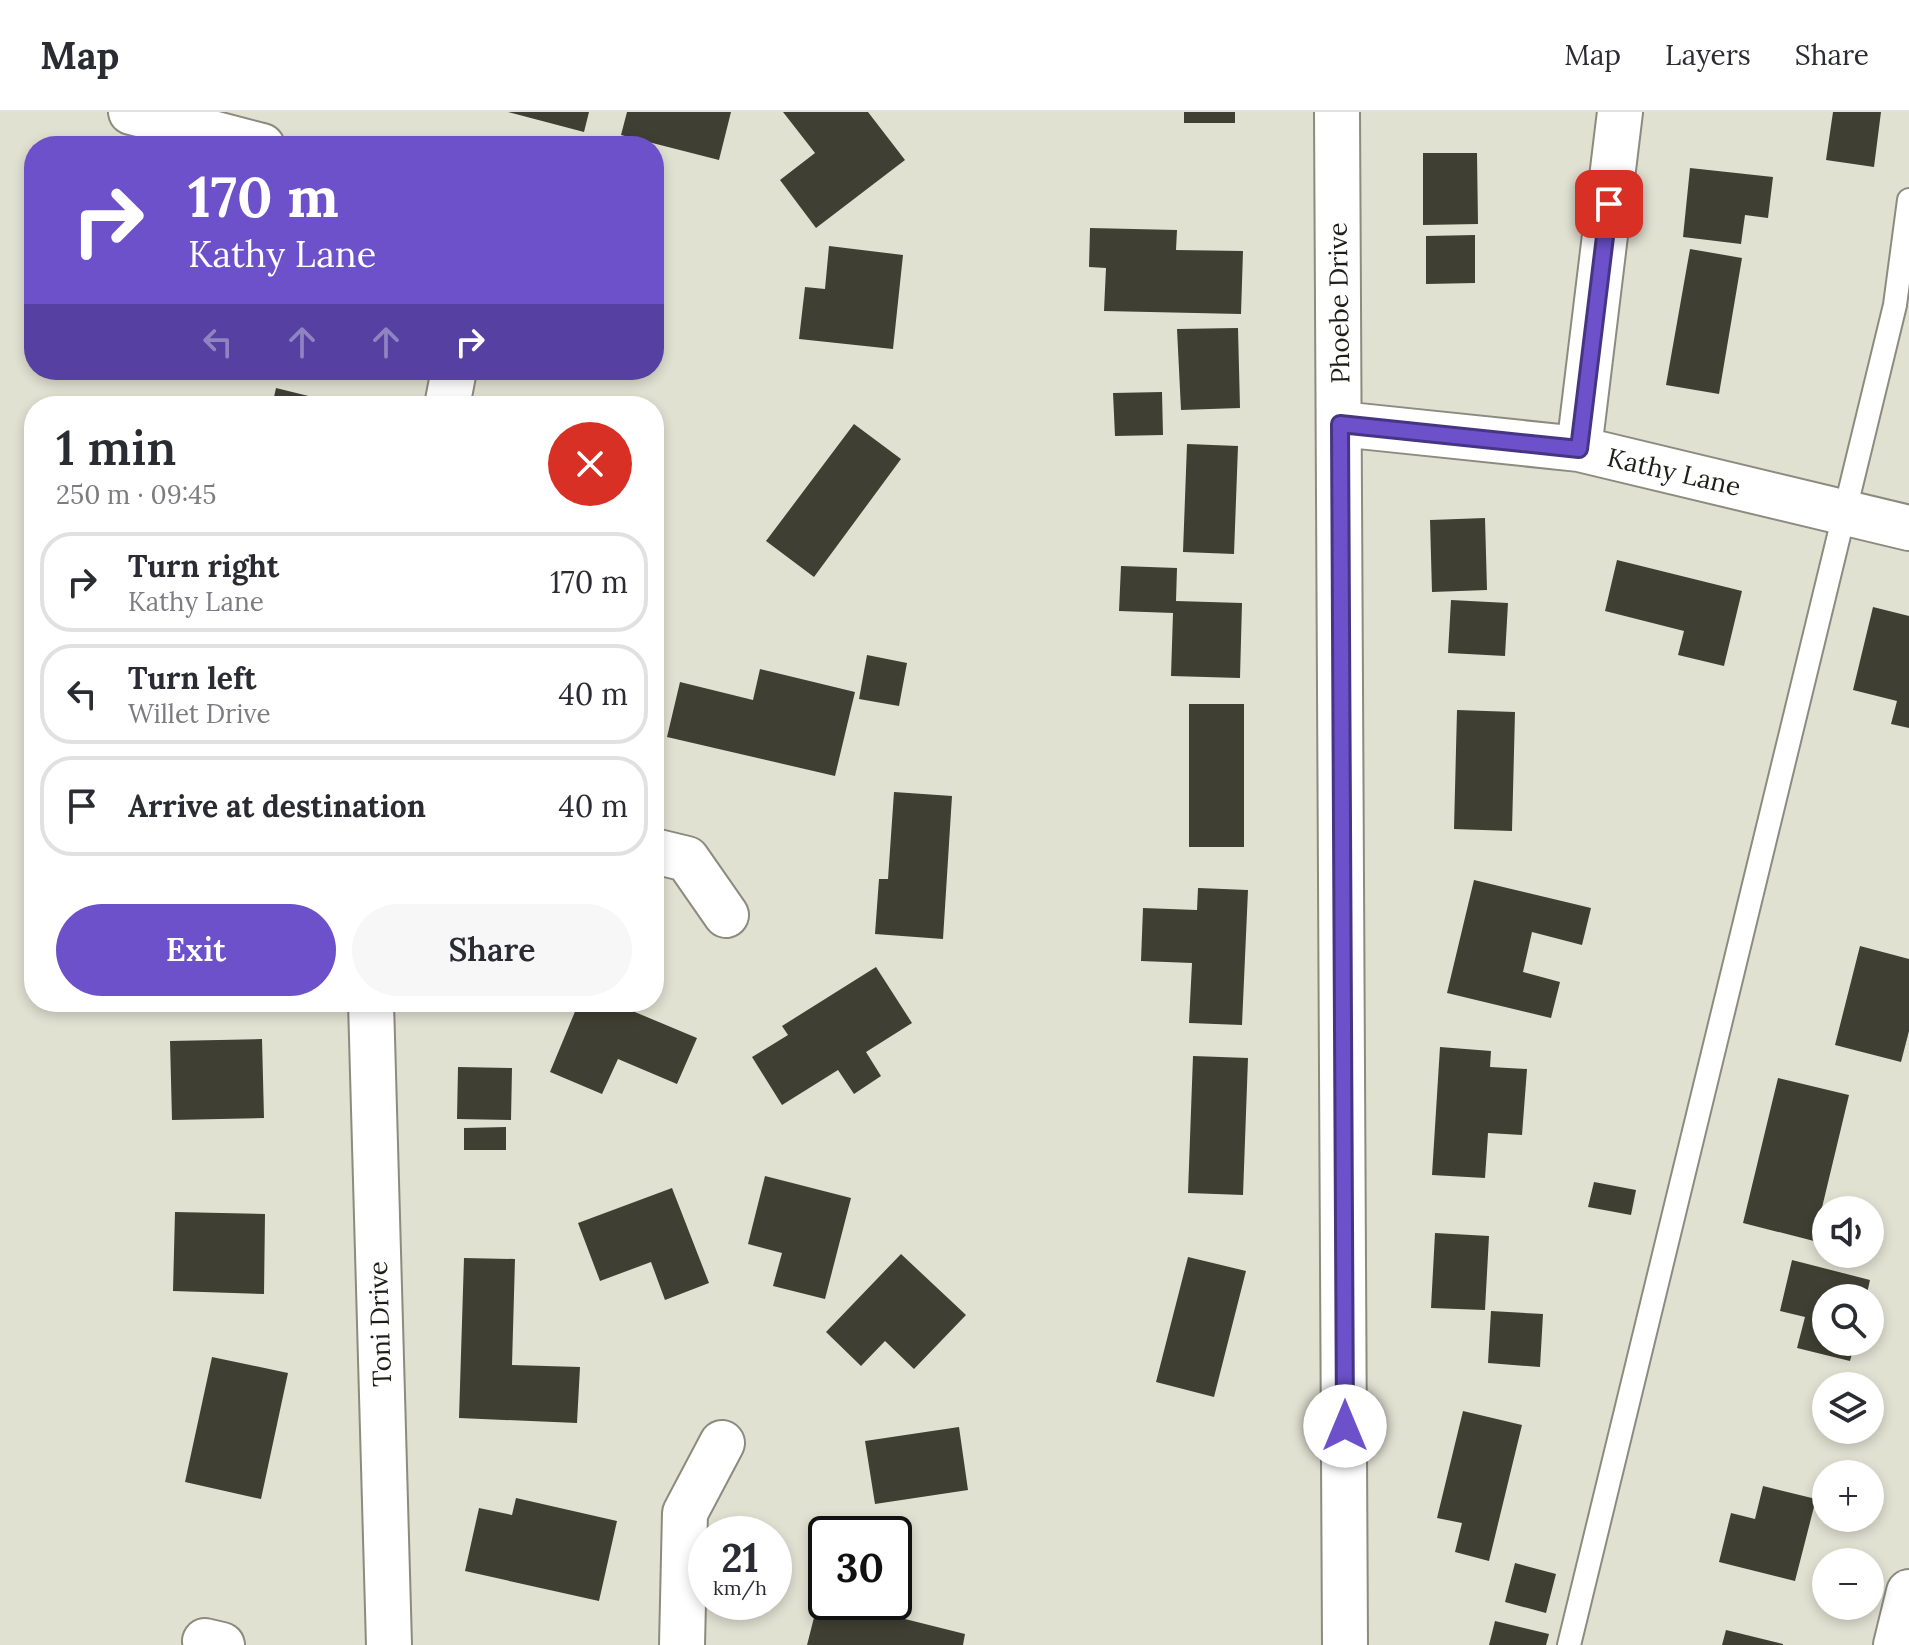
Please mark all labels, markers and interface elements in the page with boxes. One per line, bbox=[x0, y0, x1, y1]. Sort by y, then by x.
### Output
text: Map bbox=[40, 31, 119, 79]
text: Map bbox=[1564, 37, 1621, 73]
text: Layers bbox=[1665, 37, 1751, 73]
text: Share bbox=[1795, 37, 1869, 73]
text: 170 m bbox=[188, 161, 339, 232]
icon: right bbox=[56, 168, 160, 272]
pin bbox=[1575, 170, 1643, 238]
icon: arrive bbox=[1587, 182, 1631, 226]
street label: Phoebe Drive bbox=[1321, 222, 1356, 384]
text: Kathy Lane bbox=[188, 231, 376, 277]
icon: left bbox=[196, 320, 240, 364]
icon: ahead bbox=[280, 320, 324, 364]
icon: ahead bbox=[364, 320, 408, 364]
icon: right bbox=[448, 320, 492, 364]
text: 1 min bbox=[56, 417, 176, 478]
button: close bbox=[548, 422, 632, 506]
street label: Kathy Lane bbox=[1604, 440, 1744, 503]
text: 250 m · 09:45 bbox=[56, 478, 216, 511]
text: Turn right bbox=[128, 547, 279, 585]
icon: right bbox=[60, 560, 104, 604]
text: 170 m bbox=[550, 563, 628, 601]
text: Kathy Lane bbox=[128, 585, 264, 618]
text: Turn left bbox=[128, 659, 256, 697]
icon: left bbox=[60, 672, 104, 716]
text: 40 m bbox=[558, 675, 628, 713]
text: Willet Drive bbox=[128, 697, 271, 730]
icon: arrive bbox=[60, 784, 104, 828]
text: Arrive at destination bbox=[128, 787, 426, 825]
text: 40 m bbox=[558, 787, 628, 825]
button: Exit bbox=[56, 904, 336, 996]
button: Share bbox=[352, 904, 632, 996]
map controls bbox=[1812, 1196, 1884, 1620]
button: sound bbox=[1812, 1196, 1884, 1268]
street label: Toni Drive bbox=[361, 1261, 398, 1387]
button: search bbox=[1812, 1284, 1884, 1356]
button: layers bbox=[1812, 1372, 1884, 1444]
position arrow bbox=[1303, 1384, 1387, 1468]
button: + bbox=[1812, 1460, 1884, 1532]
speed limit sign: 30 bbox=[808, 1516, 912, 1620]
text: 21 bbox=[721, 1532, 759, 1583]
button: − bbox=[1812, 1548, 1884, 1620]
text: km/h bbox=[713, 1575, 767, 1600]

